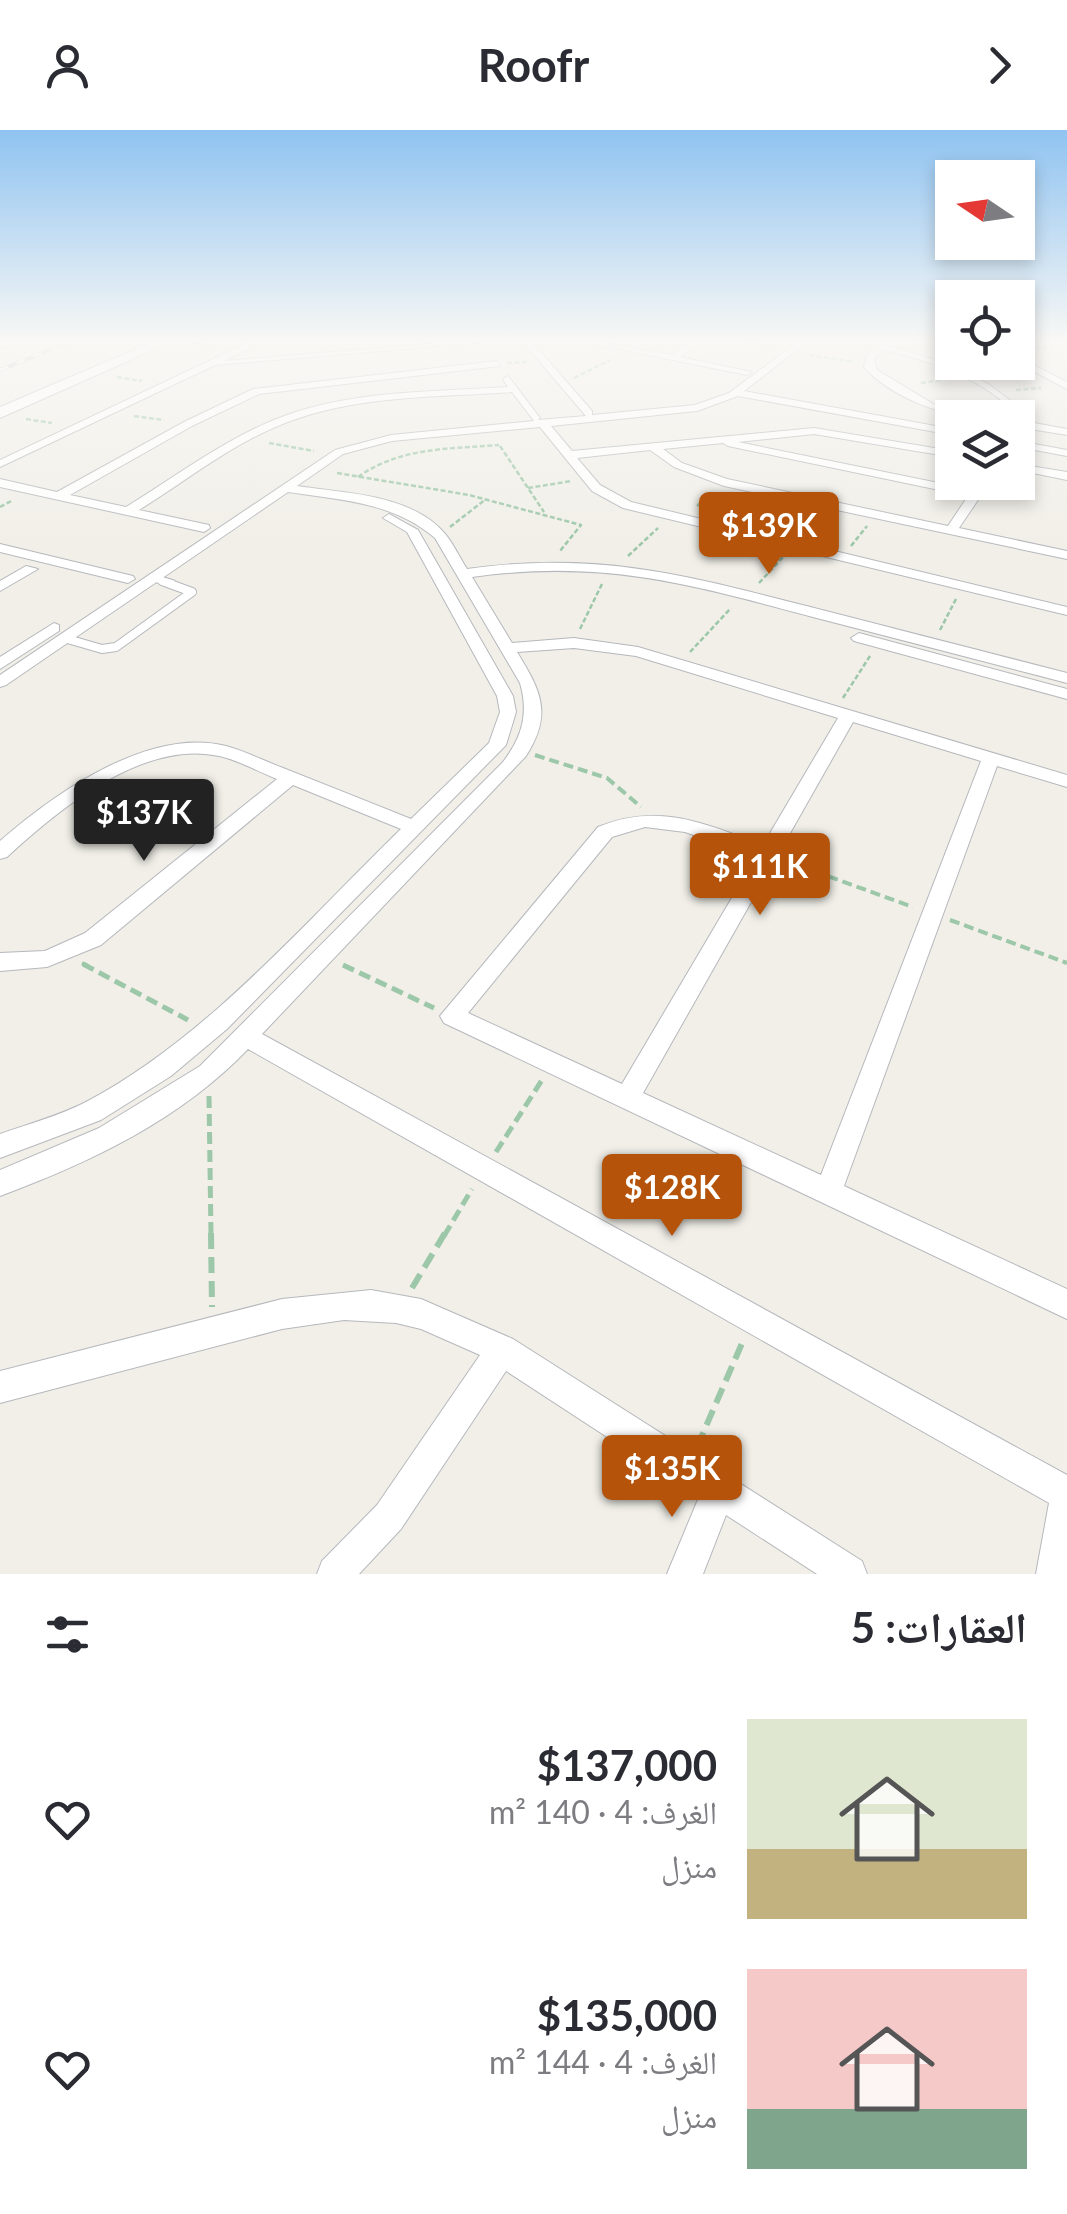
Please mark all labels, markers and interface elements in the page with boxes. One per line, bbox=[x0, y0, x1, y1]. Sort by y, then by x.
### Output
icon: person bbox=[40, 38, 95, 93]
text: Roofr bbox=[478, 38, 589, 92]
icon: forward bbox=[972, 38, 1027, 93]
north arrow bbox=[935, 160, 1035, 260]
map controls bbox=[935, 160, 1035, 500]
button: locate bbox=[935, 280, 1035, 380]
button: layers bbox=[935, 400, 1035, 500]
pin: $139K bbox=[699, 492, 839, 577]
text: $139K bbox=[721, 505, 817, 544]
pin: $137K bbox=[74, 779, 214, 864]
text: $137K bbox=[96, 792, 192, 831]
pin: $111K bbox=[690, 833, 830, 918]
text: $111K bbox=[712, 846, 808, 885]
pin: $128K bbox=[602, 1154, 742, 1239]
text: $128K bbox=[624, 1167, 720, 1206]
pin: $135K bbox=[602, 1435, 742, 1520]
text: $135K bbox=[624, 1448, 720, 1487]
text: العقارات: 5 bbox=[851, 1602, 1027, 1652]
icon: filters bbox=[40, 1607, 95, 1662]
text: $137,000 bbox=[537, 1740, 717, 1790]
icon: home bbox=[827, 1759, 947, 1879]
icon: heart bbox=[40, 1792, 95, 1847]
text: الغرف: 4 · 140 m² bbox=[489, 1792, 717, 1831]
text: منزل bbox=[661, 1846, 717, 1885]
text: $135,000 bbox=[537, 1990, 717, 2040]
icon: home bbox=[827, 2009, 947, 2129]
icon: heart bbox=[40, 2042, 95, 2097]
text: الغرف: 4 · 144 m² bbox=[489, 2042, 717, 2081]
text: منزل bbox=[661, 2096, 717, 2135]

